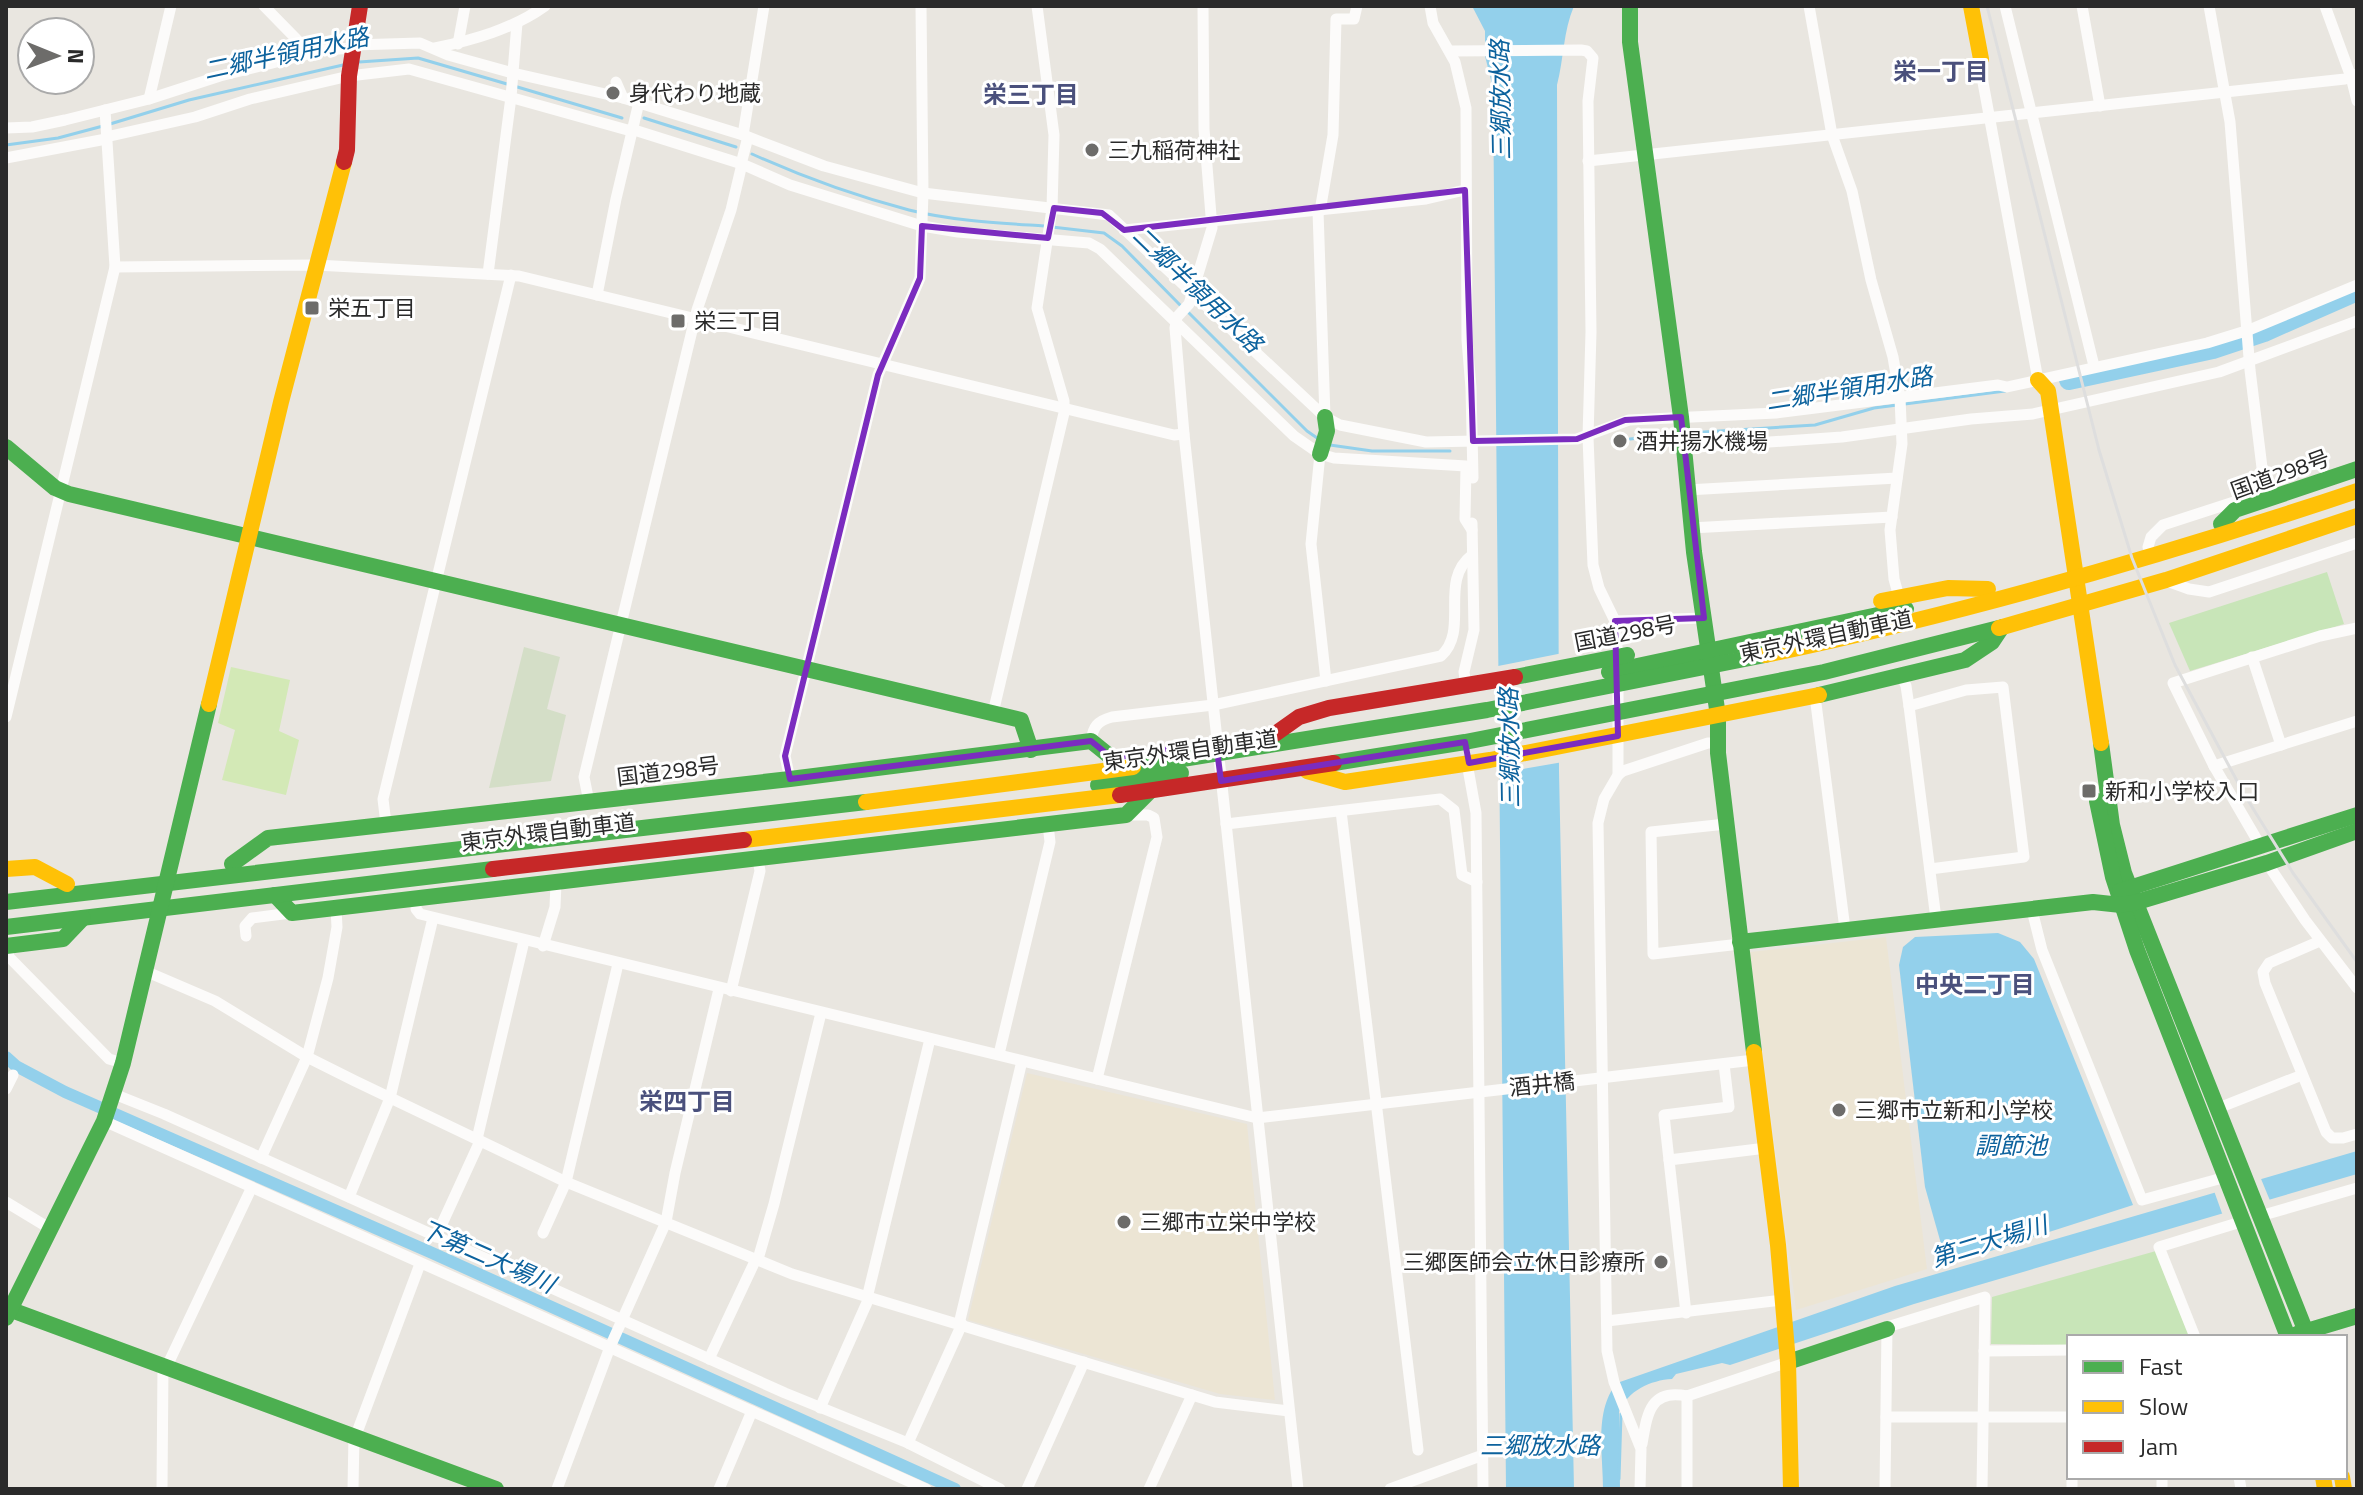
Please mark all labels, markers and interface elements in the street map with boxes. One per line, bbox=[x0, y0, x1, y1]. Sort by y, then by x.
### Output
north arrow bbox=[16, 16, 96, 96]
water label: 二郷半領用水路 bbox=[200, 18, 374, 88]
water label: 三郷放水路 bbox=[1481, 38, 1519, 160]
text: N bbox=[59, 48, 93, 64]
district label: 栄一丁目 bbox=[1893, 53, 1989, 89]
place label: 身代わり地蔵 bbox=[629, 76, 761, 110]
district label: 栄三丁目 bbox=[983, 76, 1079, 112]
marker: 身代わり地蔵 bbox=[604, 84, 622, 102]
place label: 三九稲荷神社 bbox=[1108, 133, 1240, 167]
marker: 三九稲荷神社 bbox=[1083, 141, 1101, 159]
water label: 二郷半領用水路 bbox=[1125, 218, 1272, 362]
place label: 栄五丁目 bbox=[328, 291, 416, 325]
marker: 栄五丁目 bbox=[303, 299, 321, 317]
place label: 栄三丁目 bbox=[694, 304, 782, 338]
marker: 栄三丁目 bbox=[669, 312, 687, 330]
water label: 二郷半領用水路 bbox=[1763, 357, 1937, 419]
place label: 酒井揚水機場 bbox=[1636, 424, 1768, 458]
marker: 酒井揚水機場 bbox=[1611, 432, 1629, 450]
street label: 国道298号 bbox=[2226, 440, 2334, 508]
street label: 東京外環自動車道 bbox=[1736, 601, 1916, 671]
street label: 国道298号 bbox=[1571, 606, 1679, 660]
water label: 三郷放水路 bbox=[1490, 686, 1528, 808]
street label: 東京外環自動車道 bbox=[1100, 721, 1280, 779]
street label: 国道298号 bbox=[615, 748, 721, 794]
place label: 新和小学校入口 bbox=[2105, 774, 2259, 808]
marker: 新和小学校入口 bbox=[2080, 782, 2098, 800]
street label: 東京外環自動車道 bbox=[459, 804, 637, 860]
district label: 中央二丁目 bbox=[1915, 966, 2035, 1002]
street label: 酒井橋 bbox=[1507, 1064, 1577, 1104]
district label: 栄四丁目 bbox=[639, 1083, 735, 1119]
place label: 三郷市立新和小学校 bbox=[1855, 1093, 2053, 1127]
marker: 三郷市立新和小学校 bbox=[1830, 1101, 1848, 1119]
water label: 調節池 bbox=[1975, 1127, 2049, 1163]
place label: 三郷市立栄中学校 bbox=[1140, 1205, 1316, 1239]
water label: 第二大場川 bbox=[1926, 1205, 2055, 1276]
water label: 下第二大場川 bbox=[415, 1210, 564, 1303]
marker: 三郷市立栄中学校 bbox=[1115, 1213, 1133, 1231]
place label: 三郷医師会立休日診療所 bbox=[1403, 1245, 1645, 1279]
marker: 三郷医師会立休日診療所 bbox=[1652, 1253, 1670, 1271]
legend bbox=[2067, 1335, 2347, 1479]
text: Fast bbox=[2139, 1348, 2183, 1384]
text: Slow bbox=[2139, 1388, 2188, 1424]
water label: 三郷放水路 bbox=[1480, 1427, 1602, 1463]
text: Jam bbox=[2139, 1428, 2178, 1464]

